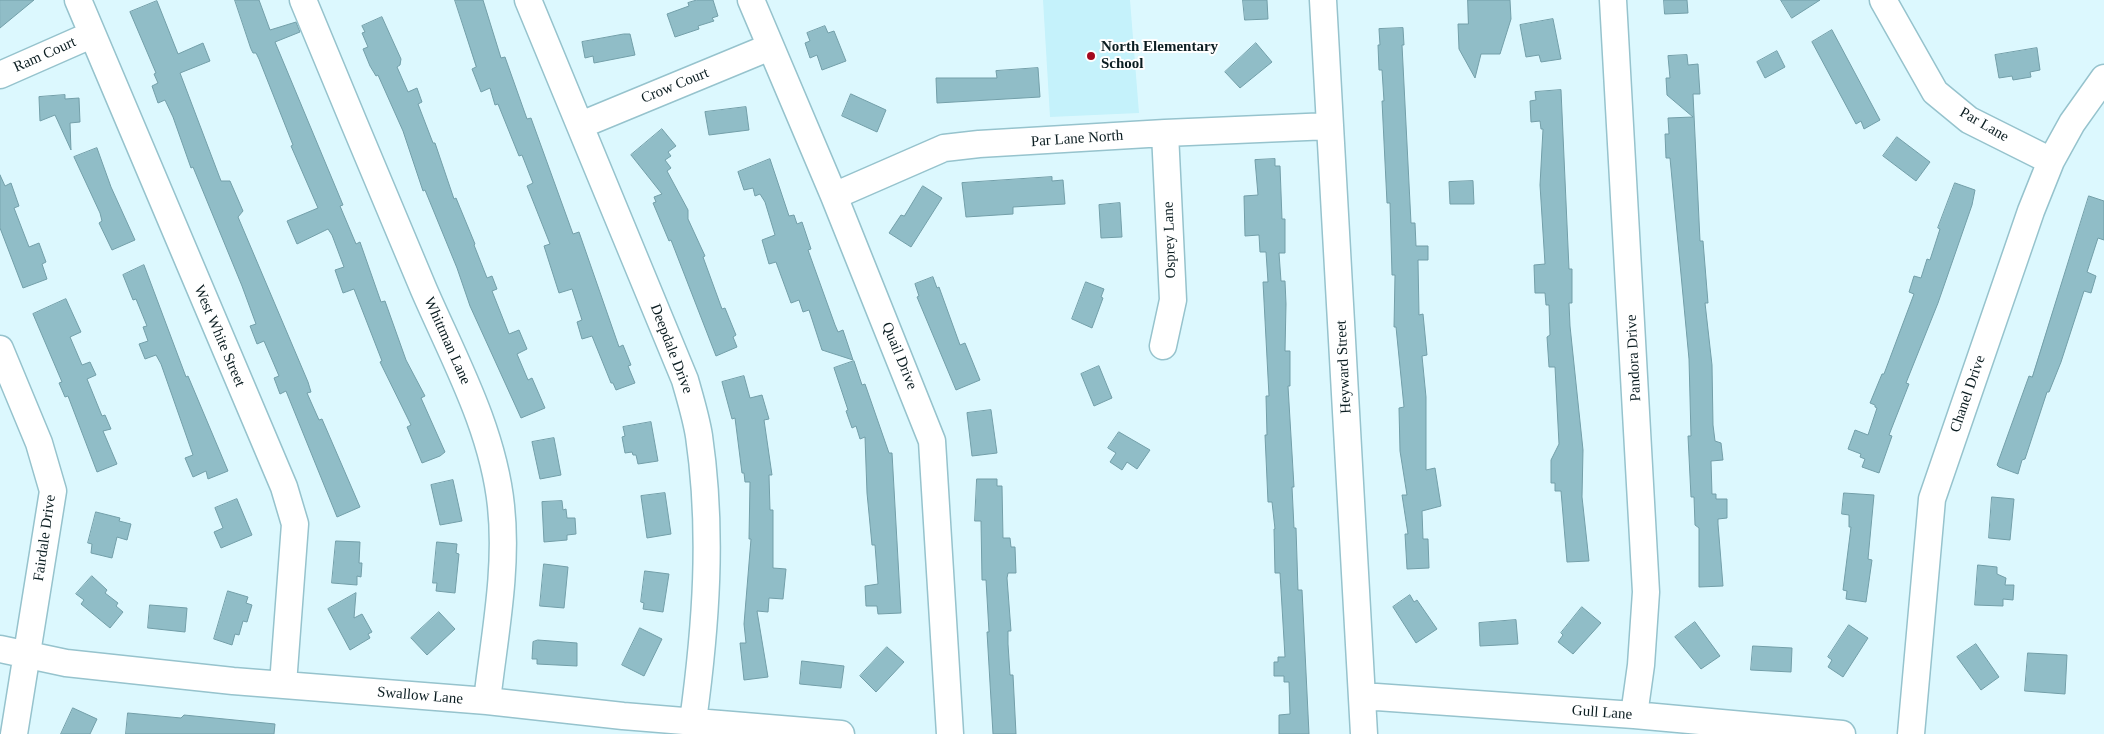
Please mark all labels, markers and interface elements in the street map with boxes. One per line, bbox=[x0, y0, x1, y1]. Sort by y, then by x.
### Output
street label: Ram Court bbox=[11, 33, 79, 77]
place label: North Elementary School bbox=[1101, 38, 1218, 73]
marker: North Elementary School bbox=[1085, 50, 1097, 62]
street label: Crow Court bbox=[639, 64, 711, 108]
street label: Par Lane bbox=[1956, 104, 2012, 146]
street label: Par Lane North bbox=[1030, 127, 1124, 151]
street label: Osprey Lane bbox=[1160, 201, 1180, 279]
street label: West White Street bbox=[189, 282, 249, 390]
street label: Whittman Lane bbox=[420, 295, 474, 387]
street label: Deepdale Drive bbox=[646, 302, 696, 396]
street label: Pandora Drive bbox=[1623, 314, 1645, 402]
street label: Quail Drive bbox=[877, 320, 921, 392]
street label: Heyward Street bbox=[1333, 320, 1355, 414]
street label: Chanel Drive bbox=[1946, 353, 1990, 435]
street label: Fairdale Drive bbox=[30, 494, 60, 582]
street label: Swallow Lane bbox=[376, 683, 464, 709]
street label: Gull Lane bbox=[1571, 702, 1633, 724]

